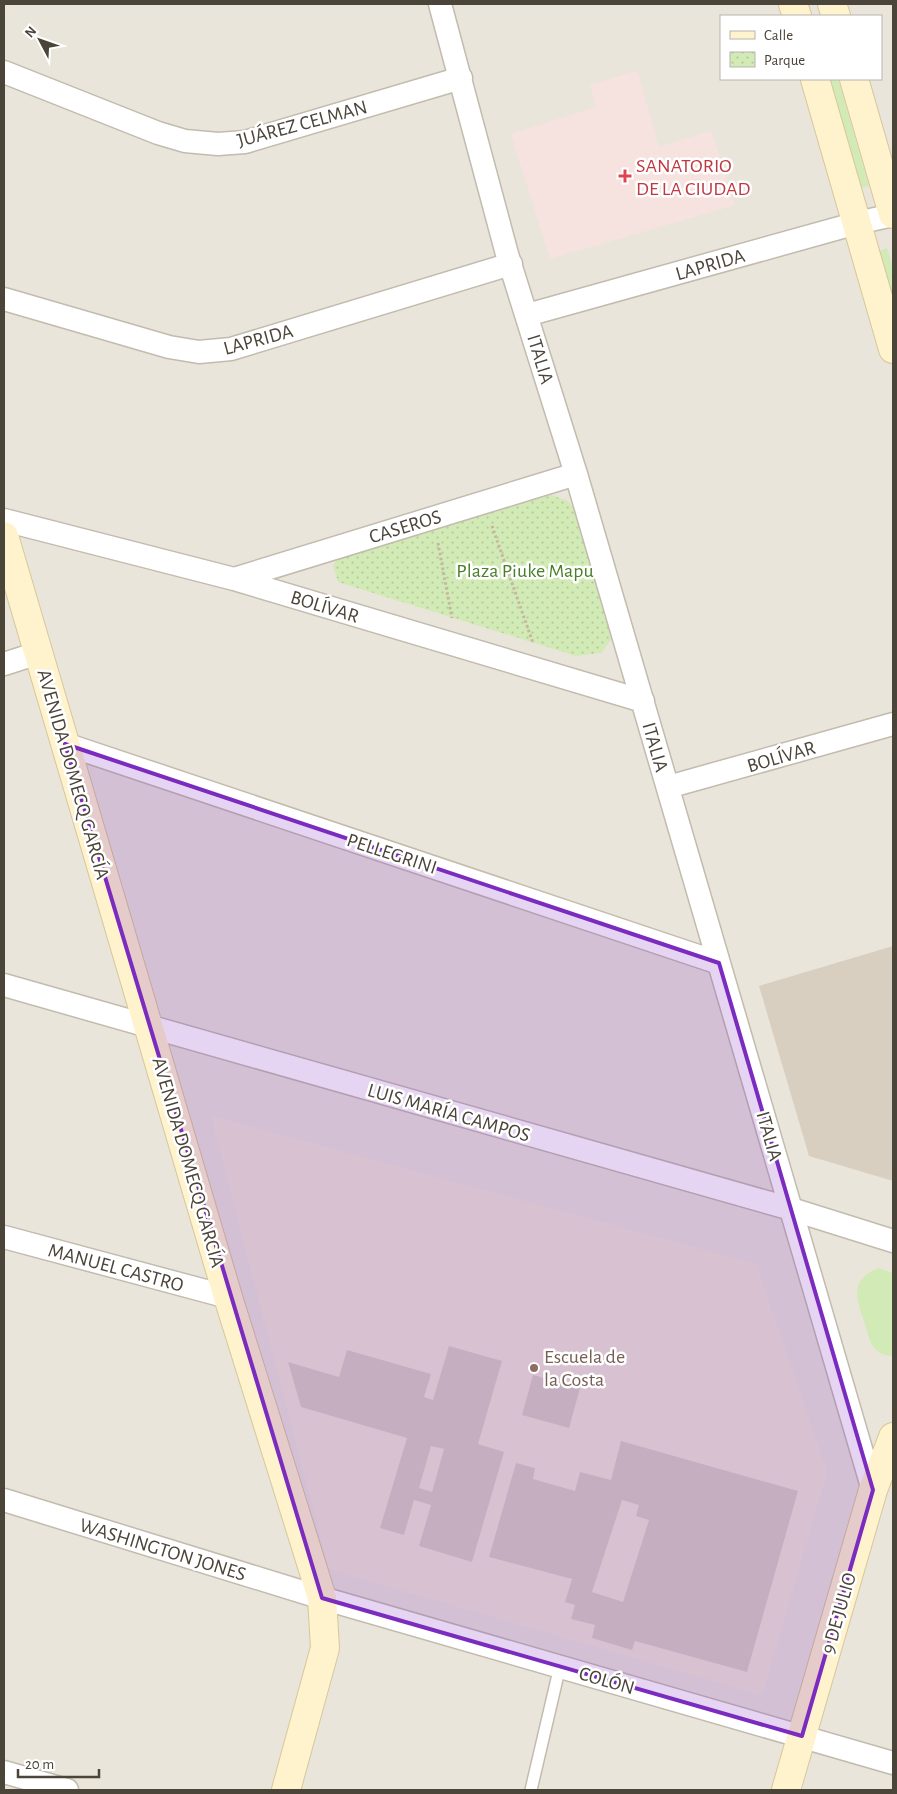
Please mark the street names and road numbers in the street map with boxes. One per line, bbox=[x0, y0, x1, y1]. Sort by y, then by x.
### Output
street label: JUÁREZ CELMAN bbox=[235, 96, 370, 151]
street label: LAPRIDA bbox=[673, 245, 748, 284]
street label: LAPRIDA bbox=[221, 321, 296, 359]
street label: ITALIA bbox=[523, 332, 557, 387]
street label: CASEROS bbox=[367, 507, 444, 547]
street label: BOLÍVAR bbox=[288, 586, 362, 627]
street label: AVENIDA DOMECQ GARCÍA bbox=[33, 667, 114, 882]
street label: ITALIA bbox=[638, 720, 672, 775]
street label: BOLÍVAR bbox=[744, 737, 818, 776]
street label: PELLEGRINI bbox=[344, 830, 439, 878]
street label: AVENIDA DOMECQ GARCÍA bbox=[148, 1055, 229, 1270]
street label: LUIS MARÍA CAMPOS bbox=[365, 1079, 532, 1146]
street label: ITALIA bbox=[752, 1109, 786, 1164]
street label: MANUEL CASTRO bbox=[46, 1240, 186, 1296]
street label: WASHINGTON JONES bbox=[77, 1515, 248, 1585]
street label: 9 DE JULIO bbox=[818, 1570, 860, 1656]
street label: COLÓN bbox=[577, 1663, 637, 1698]

